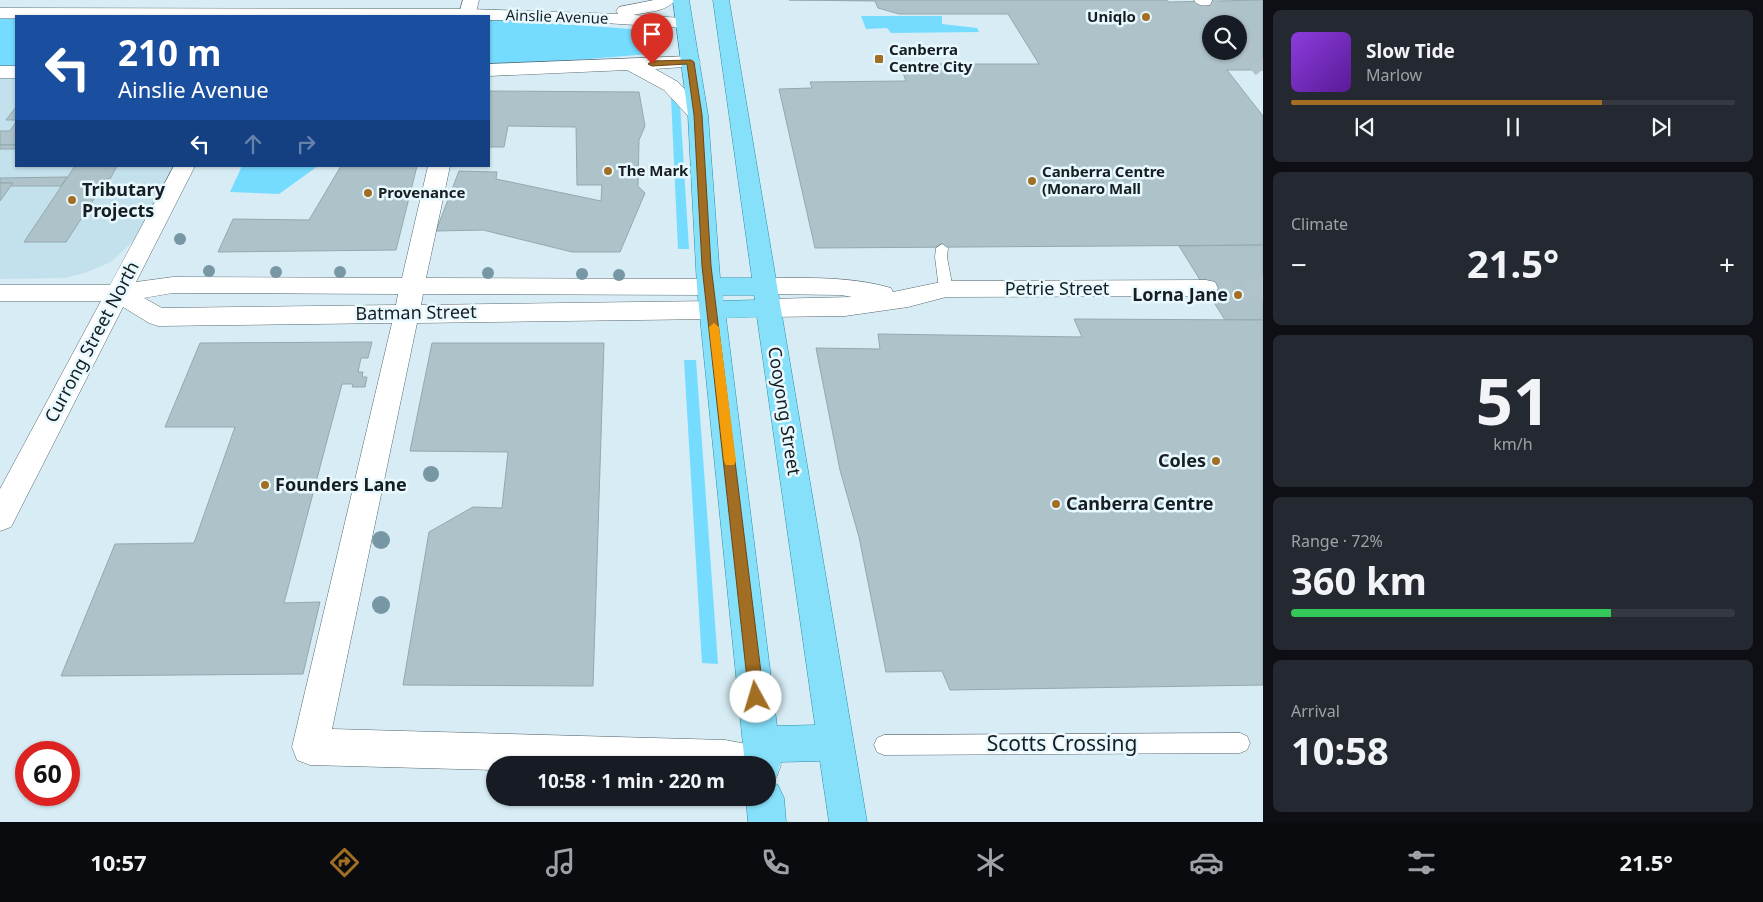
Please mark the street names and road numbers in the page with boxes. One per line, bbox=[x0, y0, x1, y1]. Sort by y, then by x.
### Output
street label: Ainslie Avenue bbox=[505, 4, 609, 28]
street label: Currong Street North bbox=[38, 257, 144, 426]
street label: Petrie Street bbox=[1005, 276, 1110, 300]
street label: Batman Street bbox=[355, 299, 477, 325]
street label: Cooyong Street bbox=[763, 345, 807, 477]
street label: Scotts Crossing bbox=[987, 729, 1137, 757]

